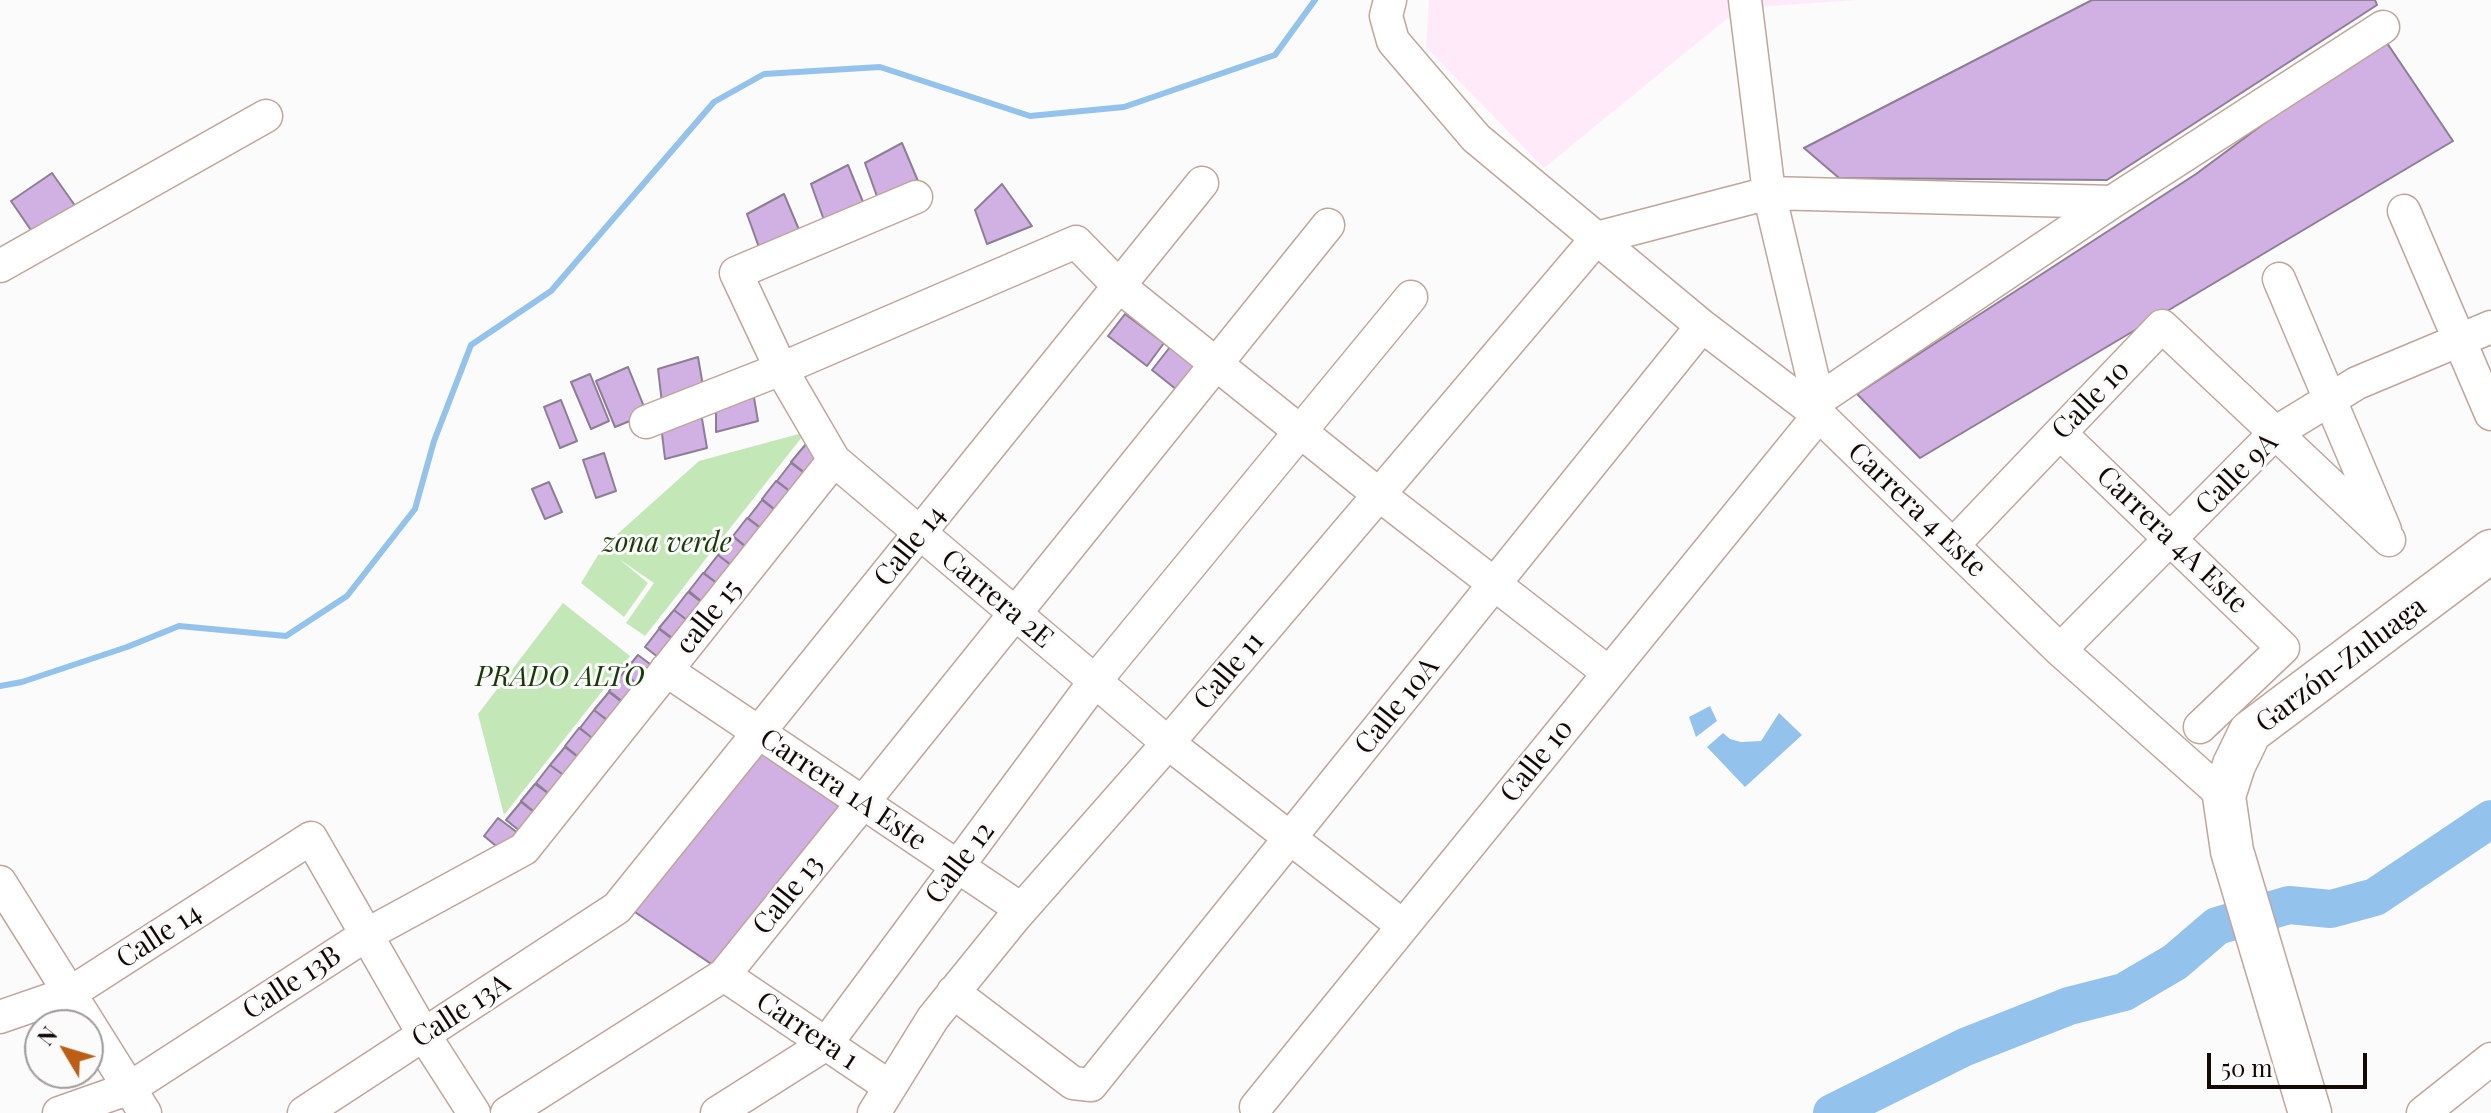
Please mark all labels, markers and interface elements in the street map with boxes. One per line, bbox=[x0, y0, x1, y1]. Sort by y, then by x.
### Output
street label: Calle 10 bbox=[2045, 353, 2137, 447]
street label: Calle 9A bbox=[2189, 426, 2285, 522]
street label: Carrera 4 Este bbox=[1841, 436, 1993, 584]
street label: Carrera 4A Este bbox=[2089, 459, 2255, 621]
street label: Calle 14 bbox=[867, 499, 953, 593]
park label: zona verde bbox=[602, 526, 732, 560]
street label: Carrera 2E bbox=[934, 543, 1060, 655]
street label: calle 15 bbox=[669, 573, 749, 661]
street label: Garzón-Zuluaga bbox=[2249, 590, 2433, 740]
street label: Calle 11 bbox=[1187, 625, 1271, 717]
street label: Calle 10A bbox=[1348, 651, 1446, 761]
park label: PRADO ALTO bbox=[475, 660, 645, 694]
street label: Calle 10 bbox=[1493, 713, 1581, 809]
street label: Carrera 1A Este bbox=[753, 722, 933, 858]
street label: Calle 12 bbox=[918, 815, 1002, 911]
street label: Calle 13 bbox=[746, 848, 830, 942]
street label: Calle 14 bbox=[110, 896, 208, 976]
street label: Calle 13B bbox=[237, 939, 347, 1027]
street label: Calle 13A bbox=[406, 967, 516, 1055]
street label: Carrera 1 bbox=[750, 985, 864, 1077]
north arrow bbox=[24, 1009, 104, 1089]
text: N bbox=[30, 1020, 63, 1051]
scale bar bbox=[2211, 1037, 2371, 1087]
text: 50 m bbox=[2221, 1051, 2273, 1083]

